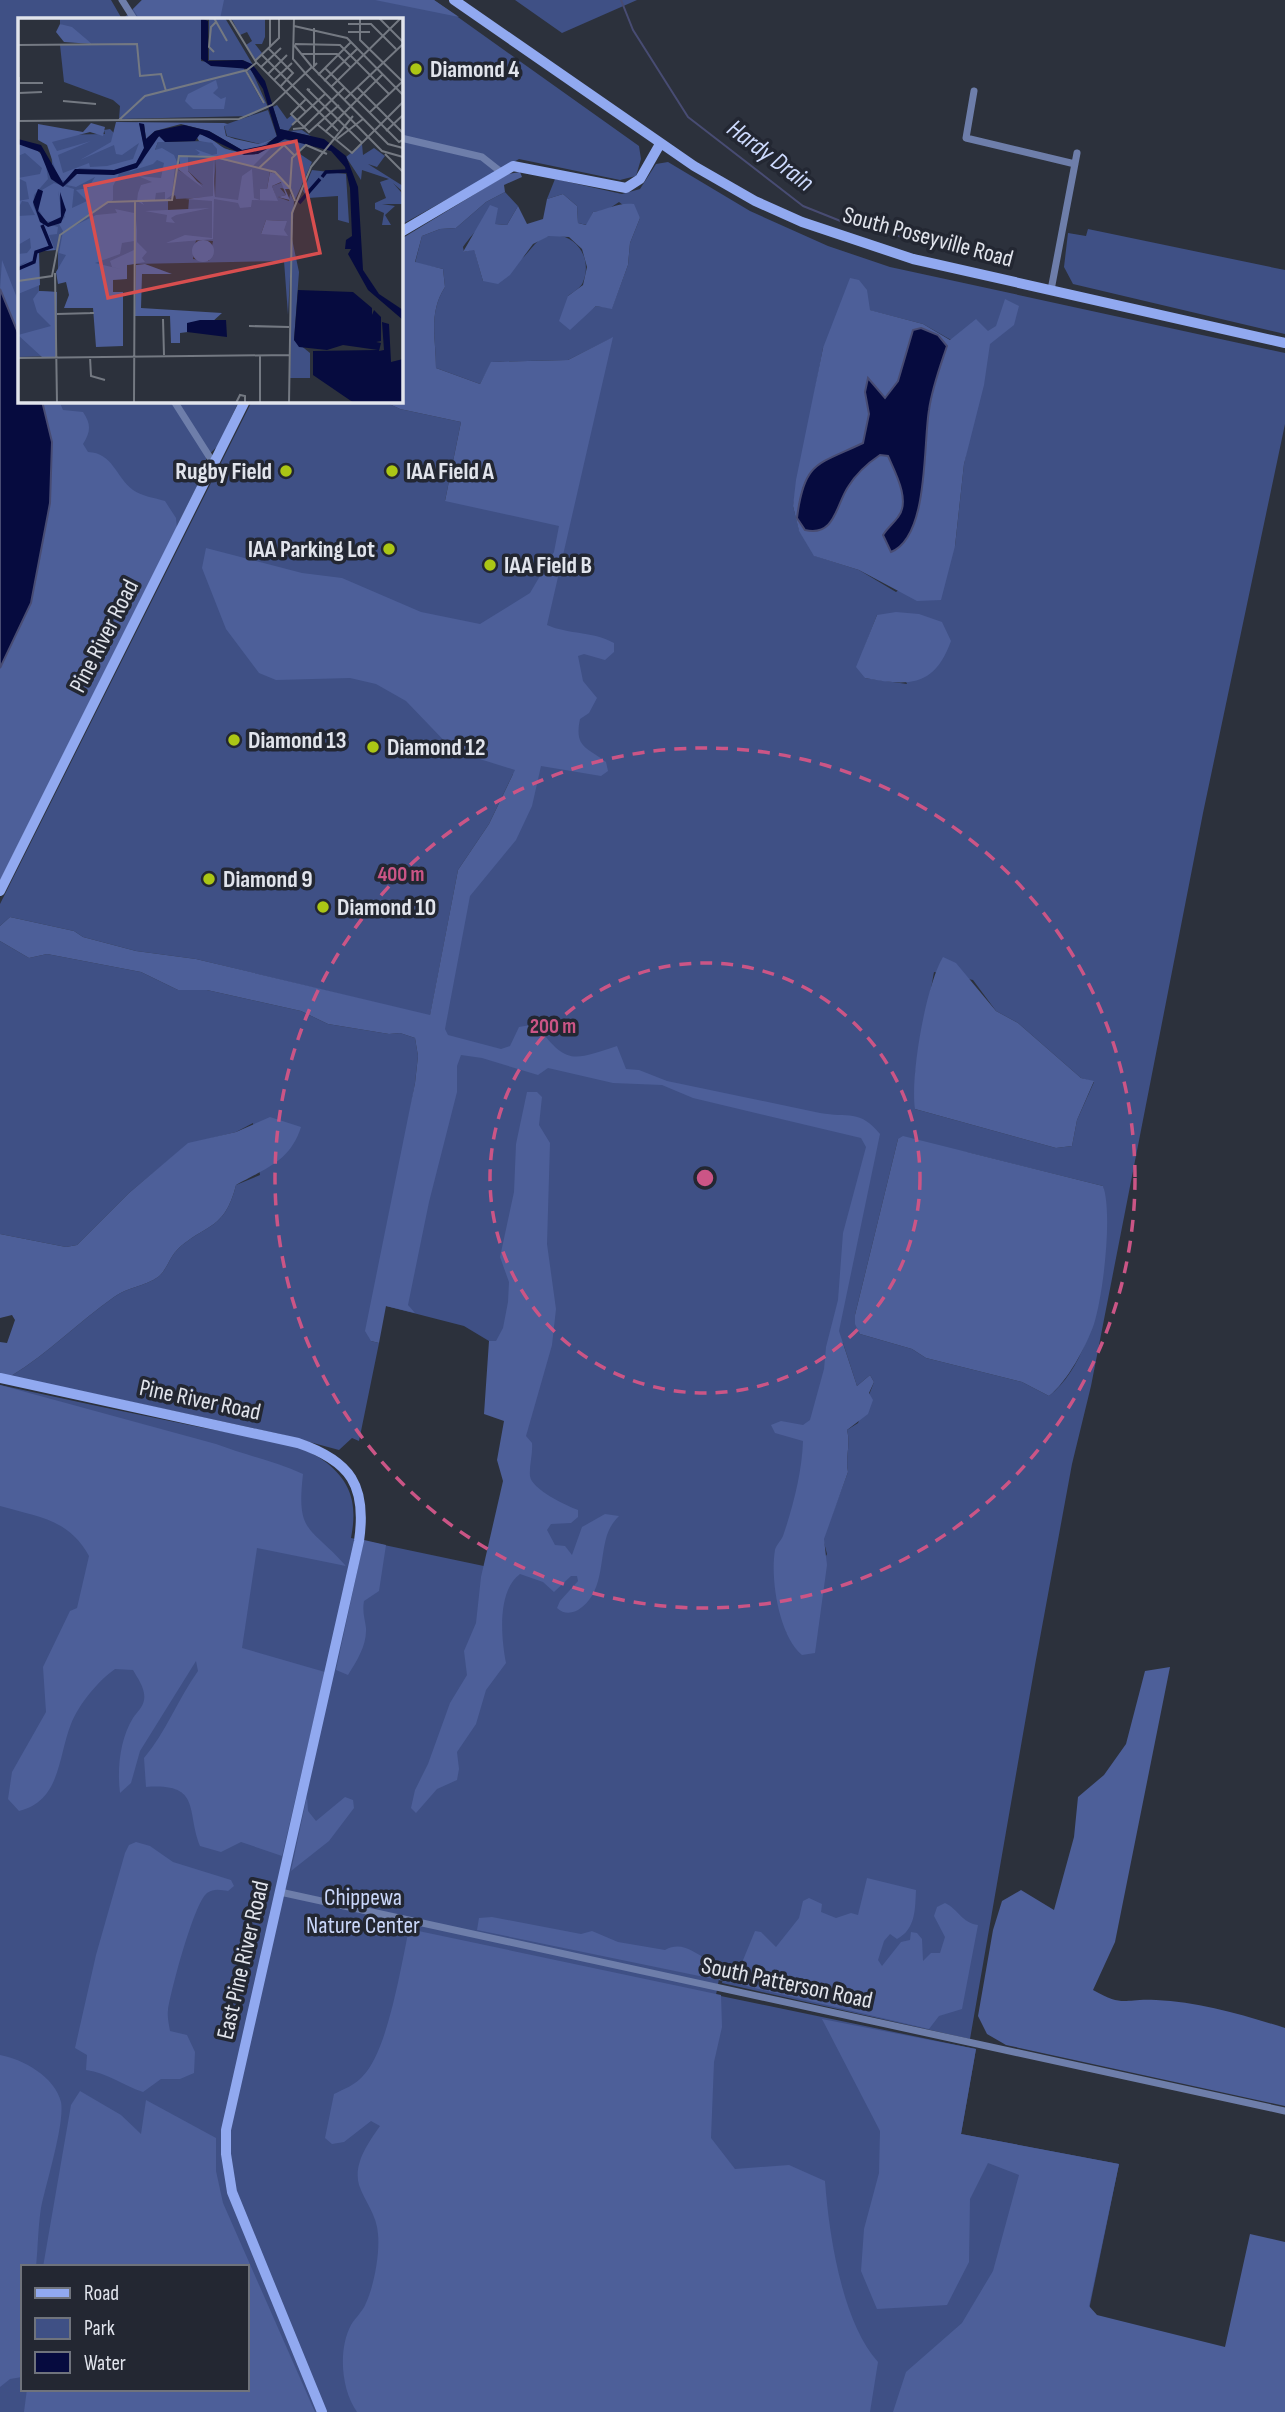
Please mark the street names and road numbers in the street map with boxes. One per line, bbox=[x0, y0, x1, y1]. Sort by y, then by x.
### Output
street label: South Poseyville Road bbox=[840, 200, 1016, 274]
street label: Pine River Road bbox=[63, 574, 145, 698]
street label: Pine River Road bbox=[137, 1373, 263, 1427]
street label: East Pine River Road bbox=[211, 1878, 275, 2042]
street label: South Patterson Road bbox=[699, 1951, 875, 2015]

